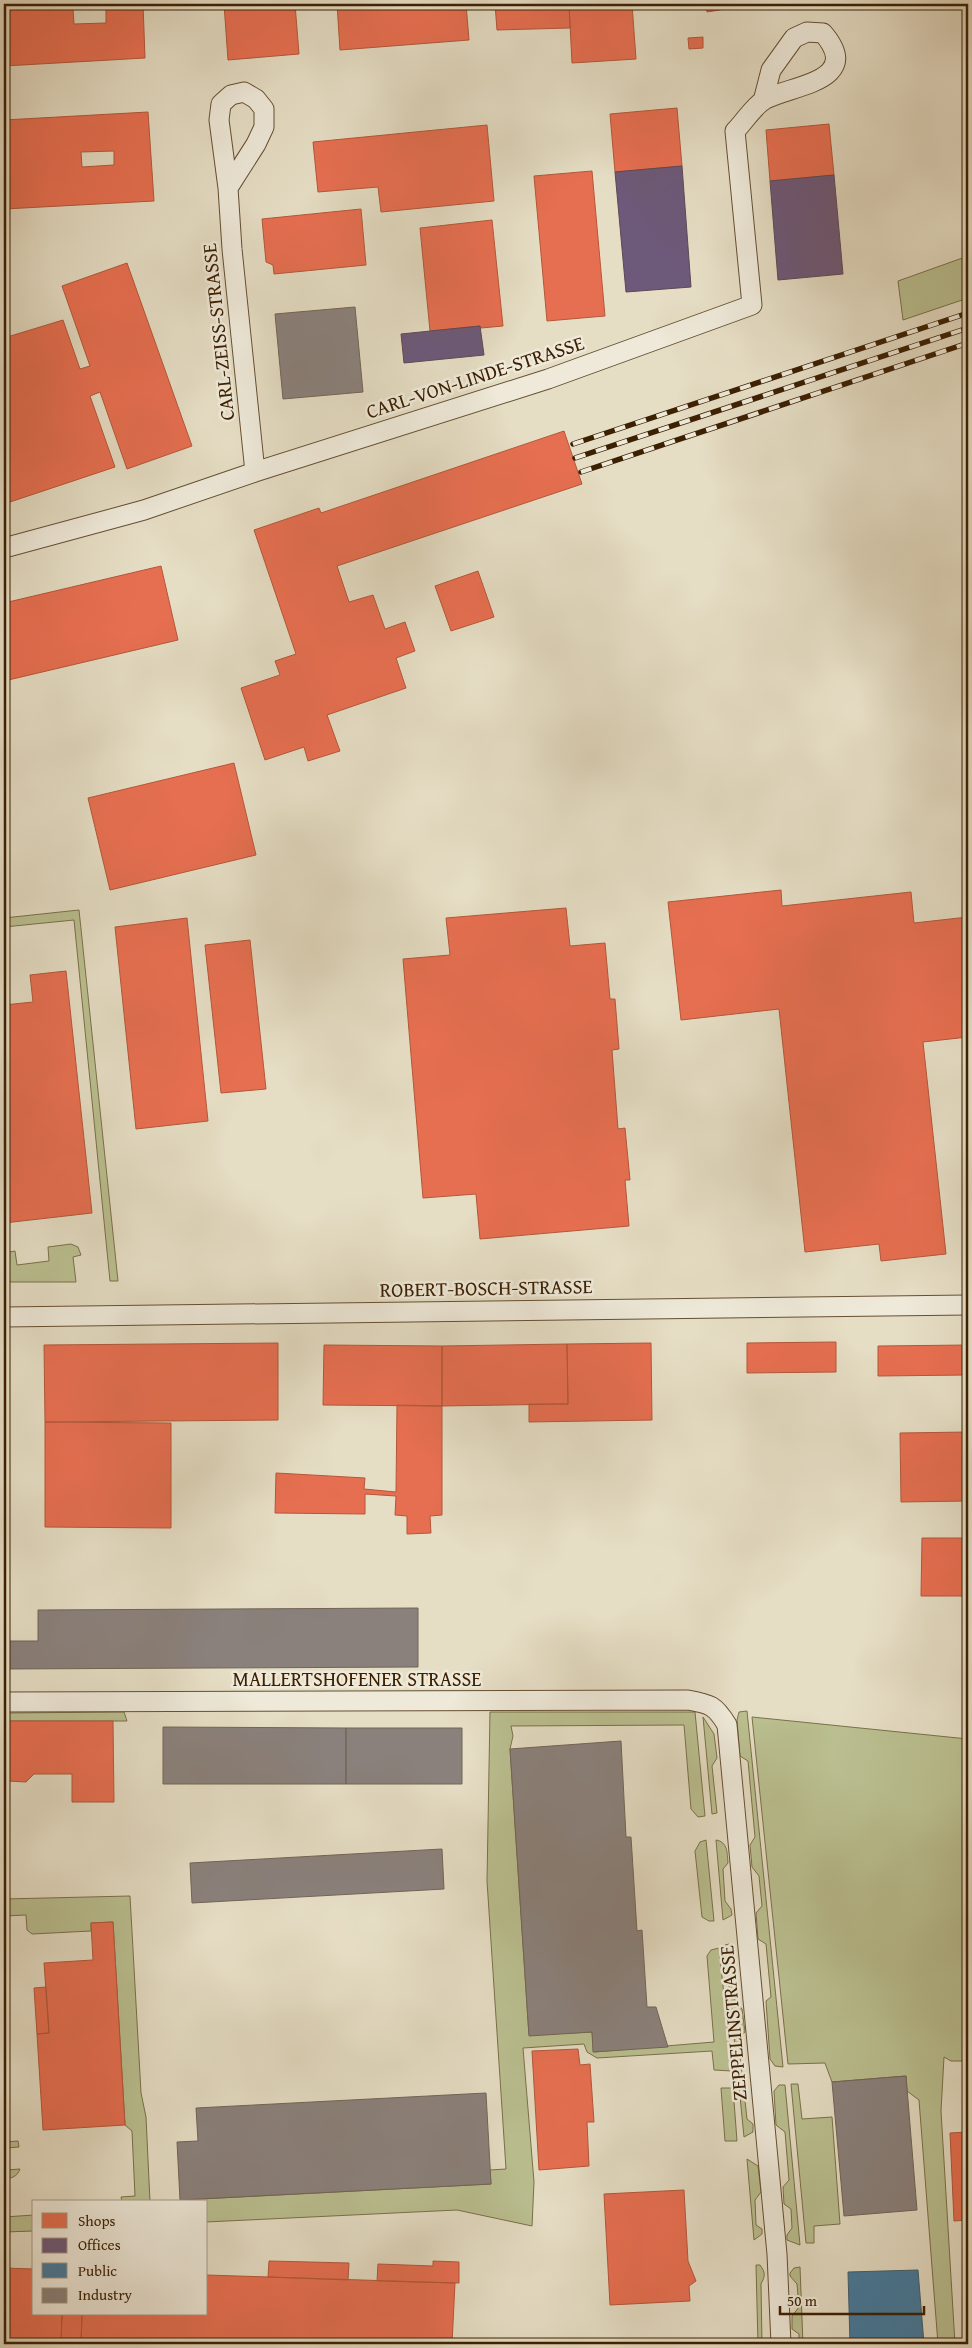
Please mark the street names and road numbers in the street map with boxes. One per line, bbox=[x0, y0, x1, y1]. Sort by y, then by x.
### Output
street label: CARL-ZEISS-STRASSE bbox=[194, 242, 241, 422]
street label: CARL-VON-LINDE-STRASSE bbox=[362, 328, 587, 425]
street label: ROBERT-BOSCH-STRASSE bbox=[379, 1271, 593, 1304]
street label: MALLERTSHOFENER STRASSE bbox=[233, 1664, 481, 1693]
street label: ZEPPELINSTRASSE bbox=[711, 1944, 754, 2102]

